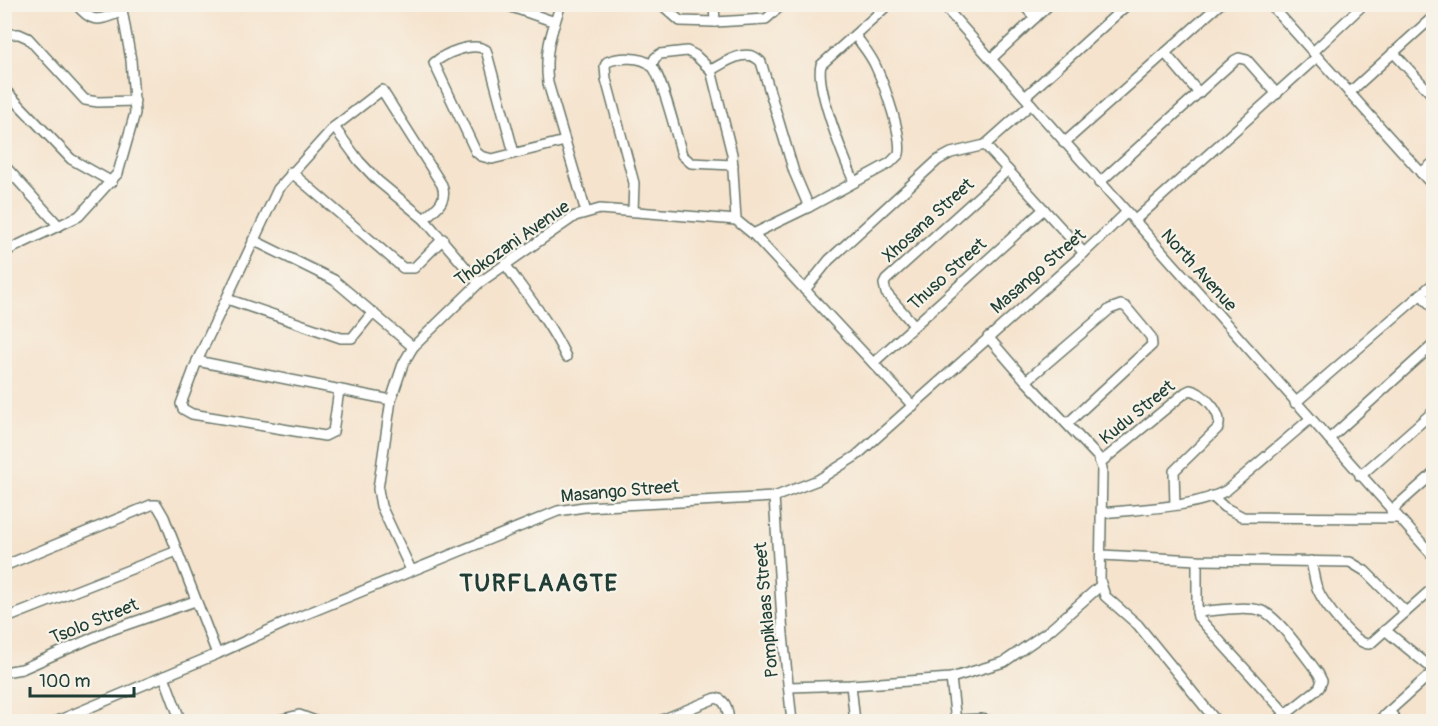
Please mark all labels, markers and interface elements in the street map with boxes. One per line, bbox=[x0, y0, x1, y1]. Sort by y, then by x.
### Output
street label: Xhosana Street bbox=[878, 173, 979, 268]
street label: Thokozani Avenue bbox=[450, 195, 574, 292]
street label: Masango Street bbox=[986, 223, 1091, 319]
street label: North Avenue bbox=[1156, 224, 1242, 316]
street label: Thuso Street bbox=[903, 233, 992, 316]
street label: Kudu Street bbox=[1095, 375, 1180, 450]
street label: Masango Street bbox=[560, 475, 681, 508]
street label: Pompiklaas Street bbox=[749, 540, 784, 679]
district label: TURFLAAGTE bbox=[459, 569, 618, 598]
street label: Tsolo Street bbox=[47, 593, 143, 650]
scale bar bbox=[30, 660, 134, 698]
text: 100 m bbox=[39, 670, 91, 693]

